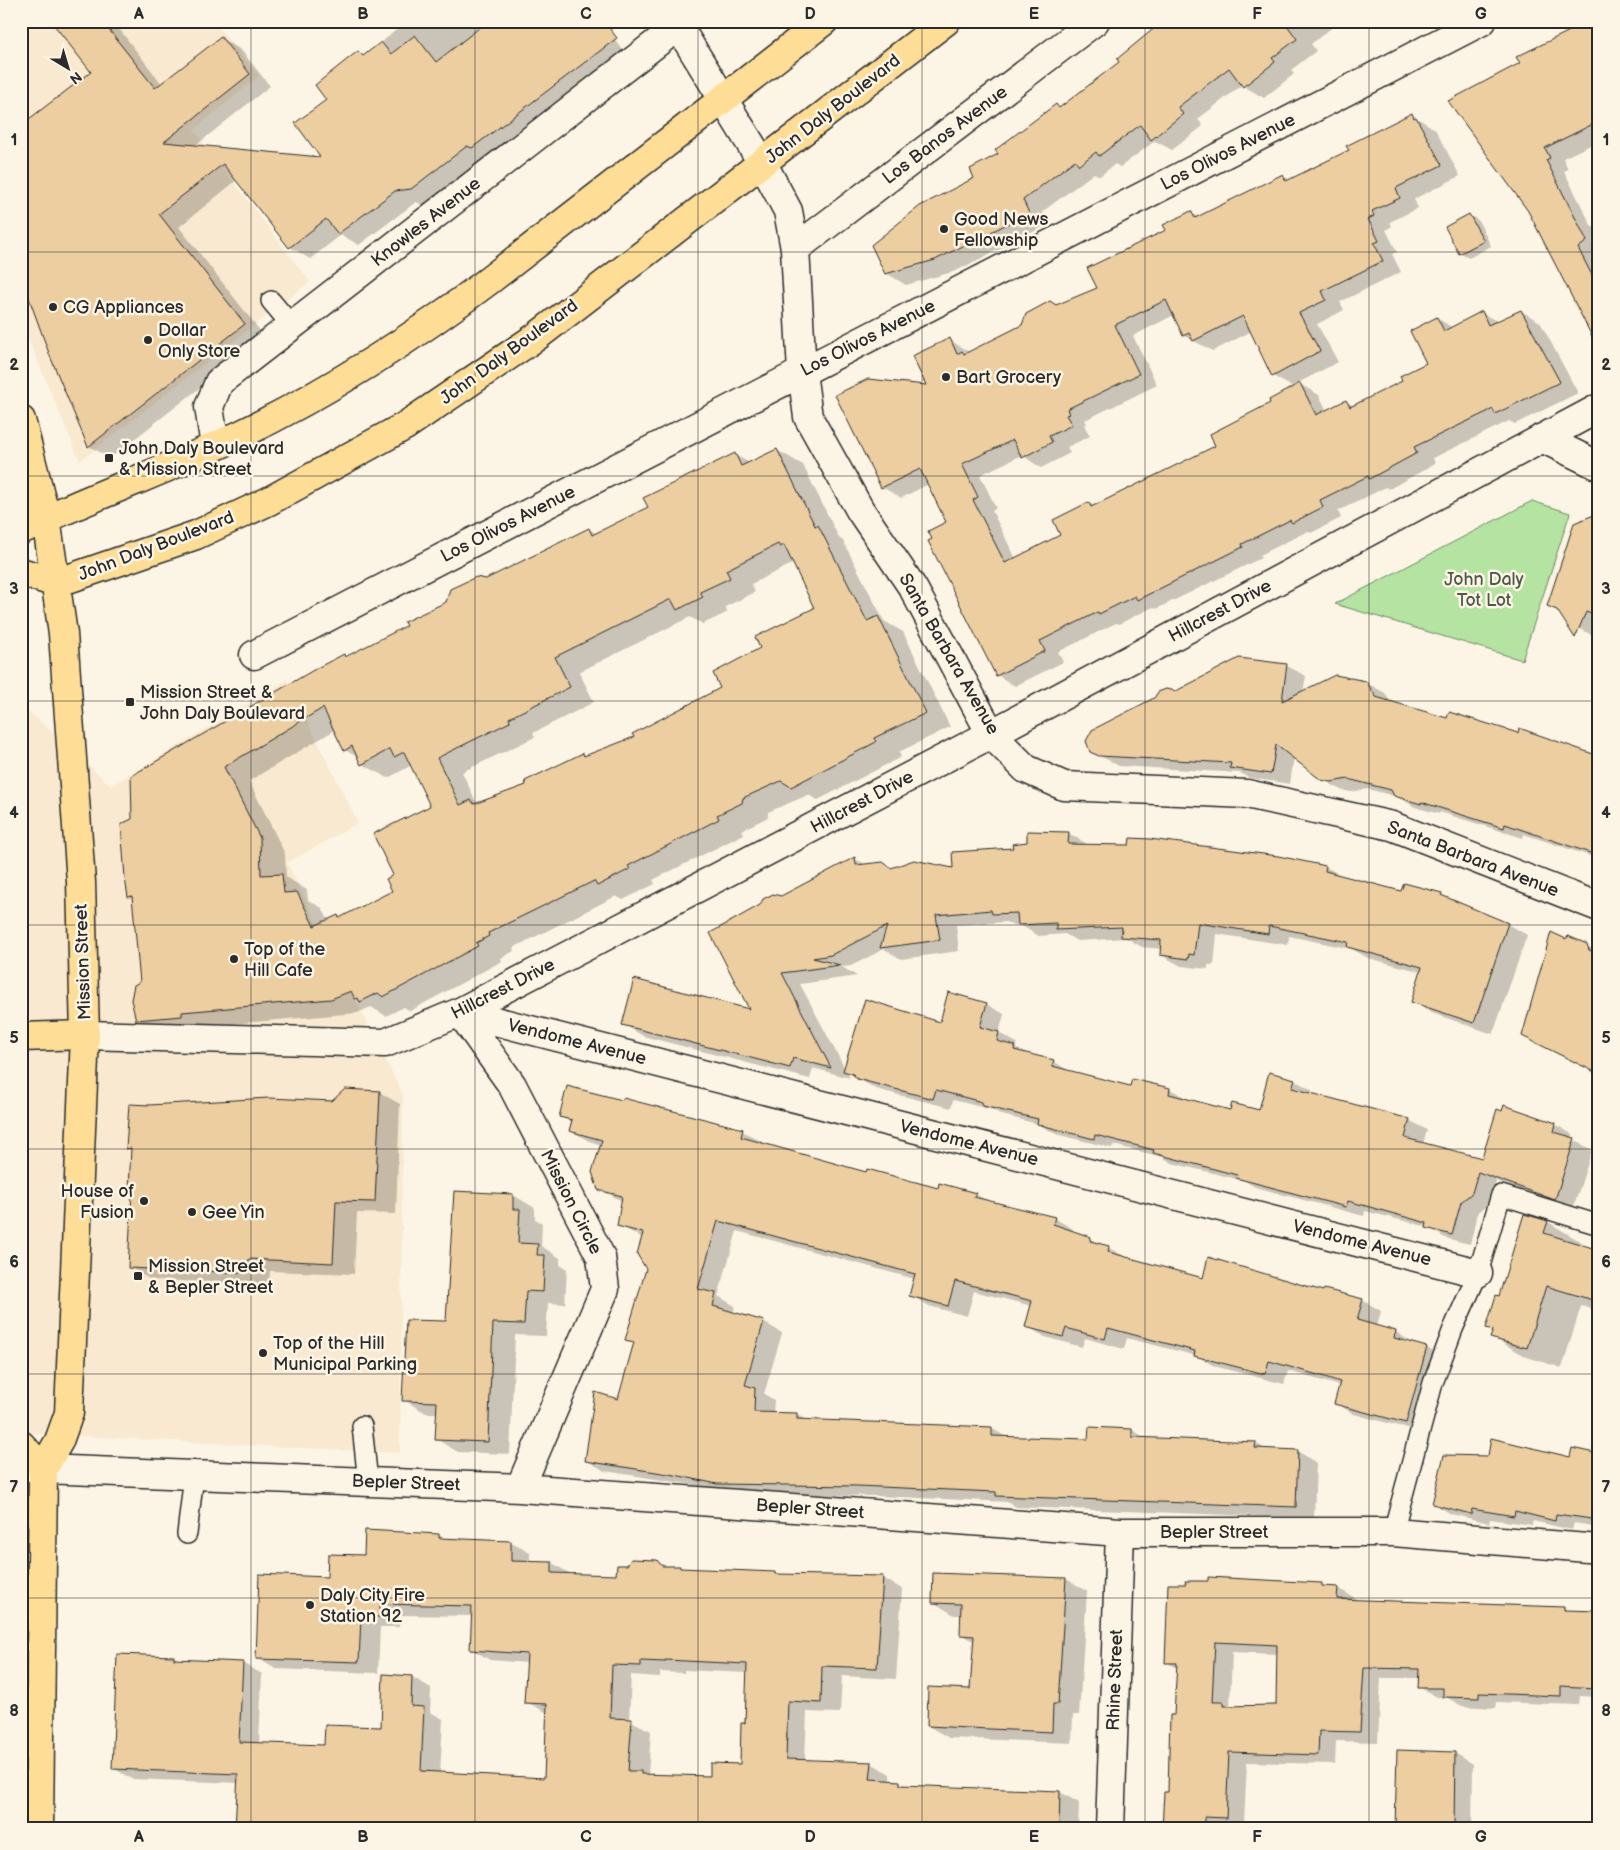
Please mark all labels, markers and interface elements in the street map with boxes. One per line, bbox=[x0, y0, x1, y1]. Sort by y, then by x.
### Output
text: A bbox=[133, 5, 144, 24]
text: B bbox=[357, 5, 369, 24]
text: C bbox=[580, 5, 592, 24]
text: D bbox=[804, 5, 816, 24]
text: E bbox=[1029, 5, 1039, 24]
text: F bbox=[1252, 5, 1262, 24]
text: G bbox=[1475, 5, 1487, 24]
north arrow bbox=[42, 42, 92, 92]
street label: John Daly Boulevard bbox=[761, 50, 905, 168]
text: N bbox=[66, 68, 85, 88]
street label: Los Banos Avenue bbox=[878, 81, 1012, 189]
street label: Los Olivos Avenue bbox=[1157, 109, 1299, 195]
text: 1 bbox=[11, 131, 17, 150]
text: 1 bbox=[1603, 131, 1609, 150]
street label: Knowles Avenue bbox=[367, 173, 485, 271]
place label: Good News Fellowship bbox=[954, 209, 1048, 251]
marker: Good News Fellowship bbox=[938, 223, 950, 235]
street label: John Daly Boulevard bbox=[436, 295, 582, 409]
street label: Los Olivos Avenue bbox=[797, 295, 939, 381]
place label: CG Appliances bbox=[63, 297, 184, 318]
marker: CG Appliances bbox=[47, 301, 59, 313]
place label: Dollar Only Store bbox=[158, 320, 241, 362]
marker: Dollar Only Store bbox=[142, 334, 154, 346]
text: 2 bbox=[9, 356, 19, 375]
text: 2 bbox=[1601, 356, 1611, 375]
place label: Bart Grocery bbox=[956, 367, 1062, 388]
marker: Bart Grocery bbox=[940, 371, 952, 383]
place label: John Daly Boulevard & Mission Street bbox=[119, 438, 284, 480]
marker: John Daly Boulevard & Mission Street bbox=[103, 452, 115, 464]
street label: Los Olivos Avenue bbox=[437, 481, 579, 567]
street label: John Daly Boulevard bbox=[75, 507, 237, 585]
park label: John Daly Tot Lot bbox=[1444, 569, 1525, 611]
street label: Santa Barbara Avenue bbox=[894, 570, 1004, 738]
street label: Hillcrest Drive bbox=[1165, 575, 1275, 647]
text: 3 bbox=[9, 580, 19, 599]
text: 3 bbox=[1601, 580, 1611, 599]
place label: Mission Street & John Daly Boulevard bbox=[140, 682, 305, 724]
marker: Mission Street & John Daly Boulevard bbox=[124, 696, 136, 708]
street label: Hillcrest Drive bbox=[807, 766, 917, 838]
text: 4 bbox=[9, 804, 19, 823]
text: 4 bbox=[1601, 804, 1611, 823]
street label: Santa Barbara Avenue bbox=[1384, 817, 1562, 902]
street label: Mission Street bbox=[70, 903, 96, 1020]
place label: Top of the Hill Cafe bbox=[244, 939, 326, 981]
marker: Top of the Hill Cafe bbox=[228, 953, 240, 965]
street label: Hillcrest Drive bbox=[448, 954, 559, 1024]
street label: Vendome Avenue bbox=[506, 1015, 649, 1069]
text: 5 bbox=[9, 1029, 19, 1048]
text: 5 bbox=[1601, 1029, 1611, 1048]
street label: Vendome Avenue bbox=[898, 1116, 1041, 1170]
street label: Mission Circle bbox=[536, 1146, 606, 1258]
place label: House of Fusion bbox=[61, 1181, 134, 1223]
marker: House of Fusion bbox=[138, 1195, 150, 1207]
place label: Gee Yin bbox=[202, 1202, 265, 1223]
marker: Gee Yin bbox=[186, 1206, 198, 1218]
street label: Vendome Avenue bbox=[1291, 1216, 1434, 1270]
text: 6 bbox=[9, 1253, 19, 1272]
text: 6 bbox=[1601, 1253, 1611, 1272]
place label: Mission Street & Bepler Street bbox=[148, 1256, 274, 1298]
marker: Mission Street & Bepler Street bbox=[132, 1270, 144, 1282]
place label: Top of the Hill Municipal Parking bbox=[273, 1333, 417, 1375]
marker: Top of the Hill Municipal Parking bbox=[257, 1347, 269, 1359]
street label: Bepler Street bbox=[351, 1471, 461, 1495]
text: 7 bbox=[10, 1478, 19, 1497]
text: 7 bbox=[1602, 1478, 1611, 1497]
street label: Bepler Street bbox=[755, 1495, 865, 1523]
street label: Bepler Street bbox=[1160, 1522, 1269, 1543]
place label: Daly City Fire Station 92 bbox=[320, 1585, 425, 1627]
marker: Daly City Fire Station 92 bbox=[304, 1599, 316, 1611]
street label: Rhine Street bbox=[1103, 1628, 1127, 1731]
text: 8 bbox=[9, 1702, 19, 1721]
text: 8 bbox=[1601, 1702, 1611, 1721]
text: A bbox=[133, 1828, 144, 1847]
text: B bbox=[357, 1828, 369, 1847]
text: C bbox=[580, 1828, 592, 1847]
text: D bbox=[804, 1828, 816, 1847]
text: E bbox=[1029, 1828, 1039, 1847]
text: F bbox=[1252, 1828, 1262, 1847]
text: G bbox=[1475, 1828, 1487, 1847]

